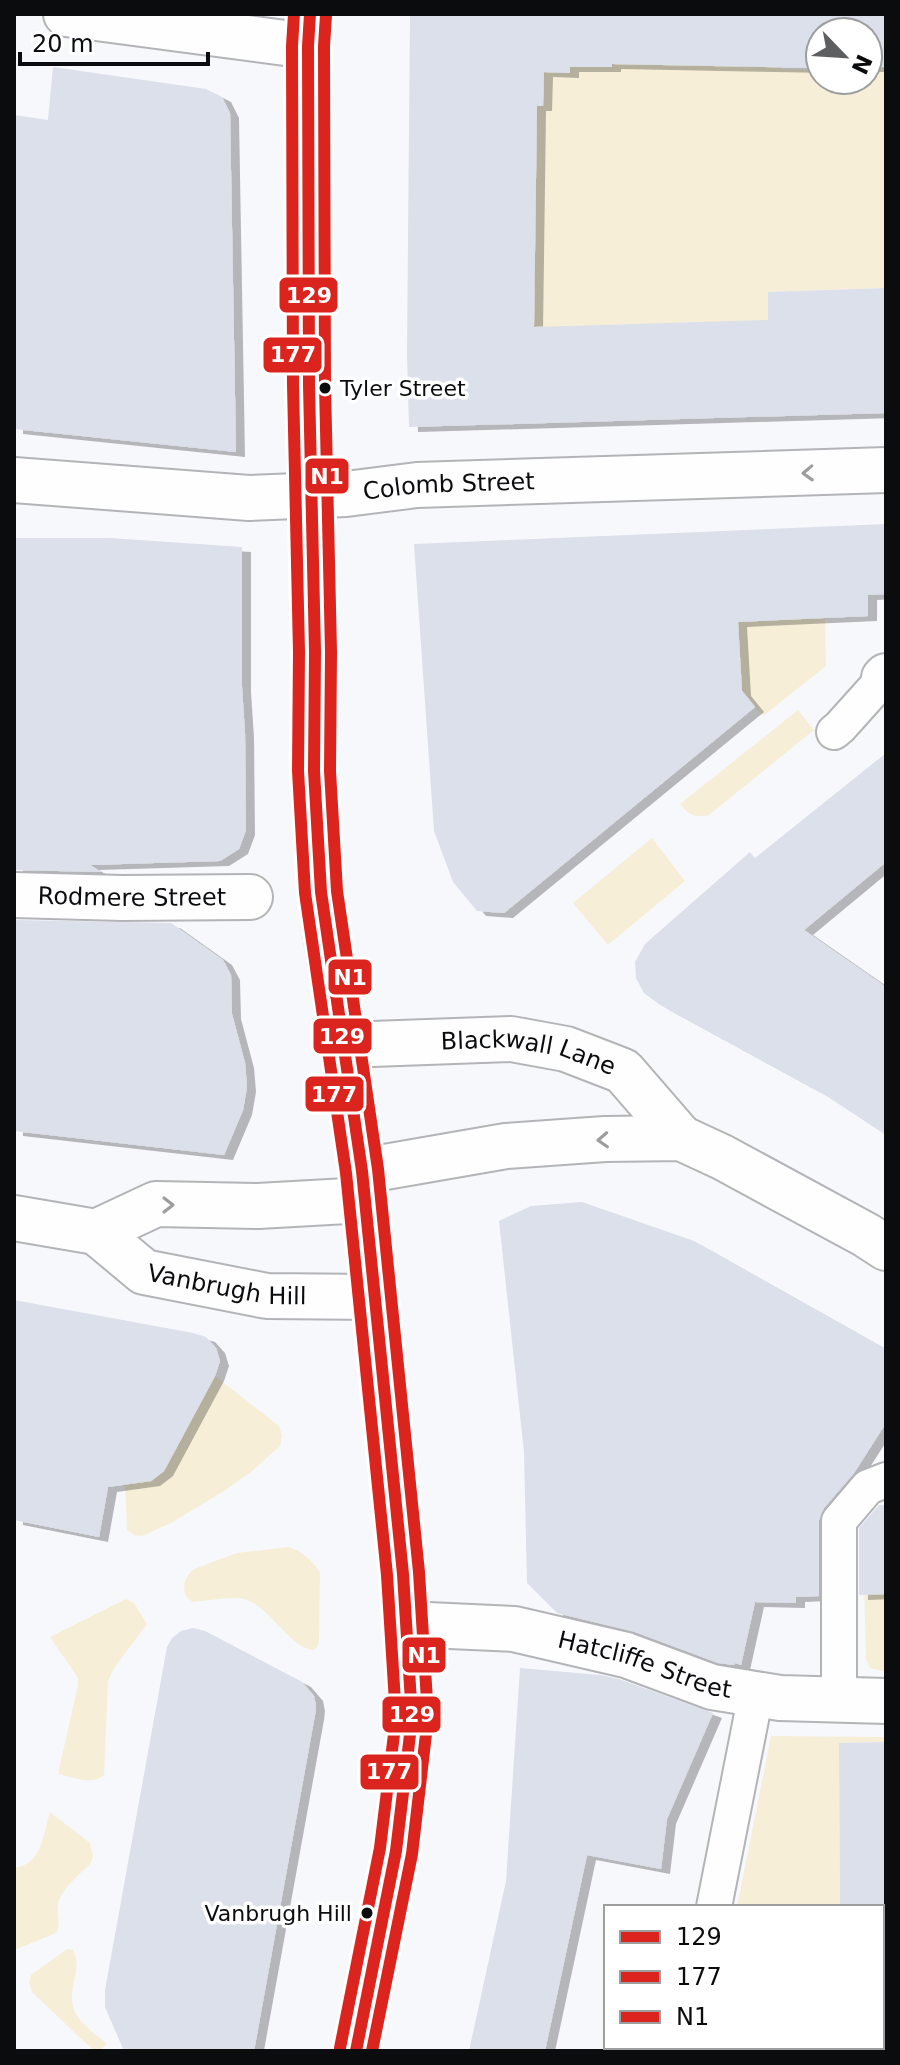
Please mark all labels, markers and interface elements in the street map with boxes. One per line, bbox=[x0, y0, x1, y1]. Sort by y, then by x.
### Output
scale bar bbox=[20, 16, 208, 66]
north arrow bbox=[804, 16, 884, 96]
text: 20 m bbox=[32, 30, 94, 58]
text: N bbox=[846, 51, 877, 78]
line badge: 129 bbox=[278, 276, 339, 314]
text: 129 bbox=[286, 283, 332, 308]
line badge: 177 bbox=[262, 336, 323, 374]
text: 177 bbox=[270, 342, 316, 367]
place label: Tyler Street bbox=[339, 376, 466, 401]
marker: Tyler Street bbox=[317, 380, 333, 396]
line badge: N1 bbox=[304, 457, 350, 495]
text: N1 bbox=[310, 464, 344, 489]
one-way arrow bbox=[801, 464, 814, 481]
street label: Colomb Street bbox=[361, 467, 535, 506]
street label: Rodmere Street bbox=[37, 882, 226, 912]
line badge: N1 bbox=[327, 958, 373, 996]
text: N1 bbox=[333, 965, 367, 990]
line badge: 129 bbox=[312, 1017, 373, 1055]
text: 129 bbox=[319, 1024, 365, 1049]
street label: Blackwall Lane bbox=[440, 1024, 620, 1081]
line badge: 177 bbox=[304, 1075, 365, 1113]
text: 177 bbox=[311, 1082, 357, 1107]
one-way arrow bbox=[596, 1131, 609, 1148]
one-way arrow bbox=[162, 1196, 175, 1214]
street label: Vanbrugh Hill bbox=[145, 1259, 307, 1310]
street label: Hatcliffe Street bbox=[555, 1626, 733, 1704]
line badge: N1 bbox=[401, 1636, 447, 1674]
text: N1 bbox=[407, 1643, 441, 1668]
line badge: 129 bbox=[381, 1695, 442, 1734]
text: 129 bbox=[389, 1702, 435, 1727]
line badge: 177 bbox=[359, 1753, 420, 1791]
text: 177 bbox=[366, 1759, 412, 1784]
place label: Vanbrugh Hill bbox=[204, 1901, 352, 1926]
marker: Vanbrugh Hill bbox=[359, 1905, 375, 1921]
legend bbox=[604, 1905, 884, 2049]
text: 129 bbox=[676, 1923, 722, 1951]
text: 177 bbox=[676, 1963, 722, 1991]
text: N1 bbox=[676, 2003, 709, 2031]

